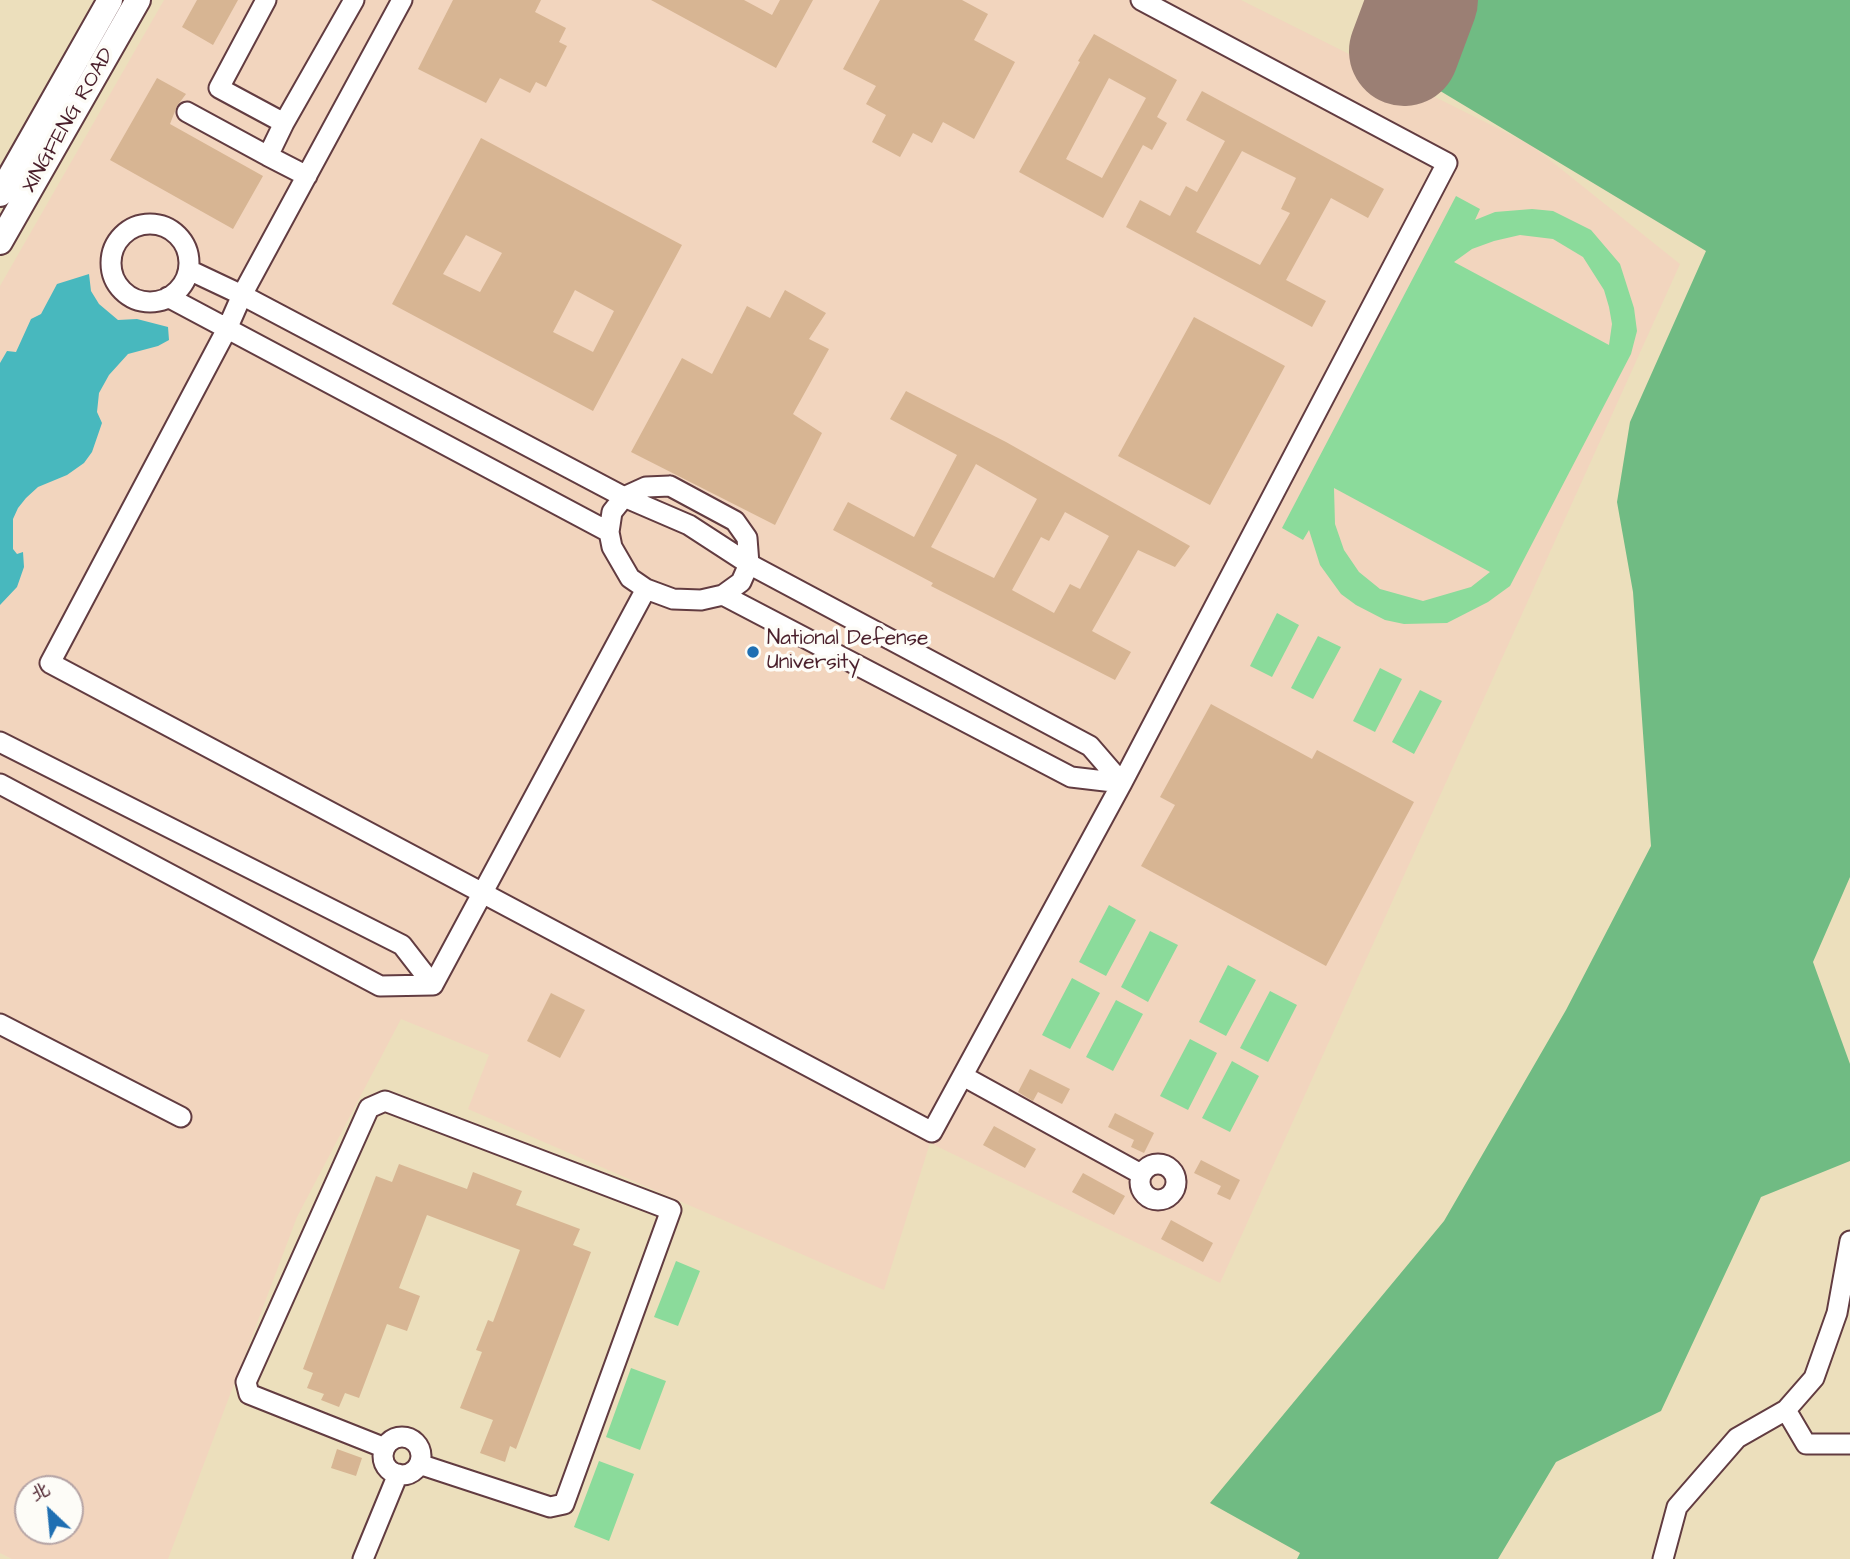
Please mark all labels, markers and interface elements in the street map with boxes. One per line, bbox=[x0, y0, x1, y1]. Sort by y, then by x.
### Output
street label: XINGFENG ROAD bbox=[17, 44, 121, 198]
place label: National Defense University bbox=[767, 627, 928, 677]
marker: National Defense University bbox=[745, 644, 761, 660]
north arrow bbox=[14, 1475, 84, 1545]
text: 北 bbox=[26, 1476, 55, 1509]

